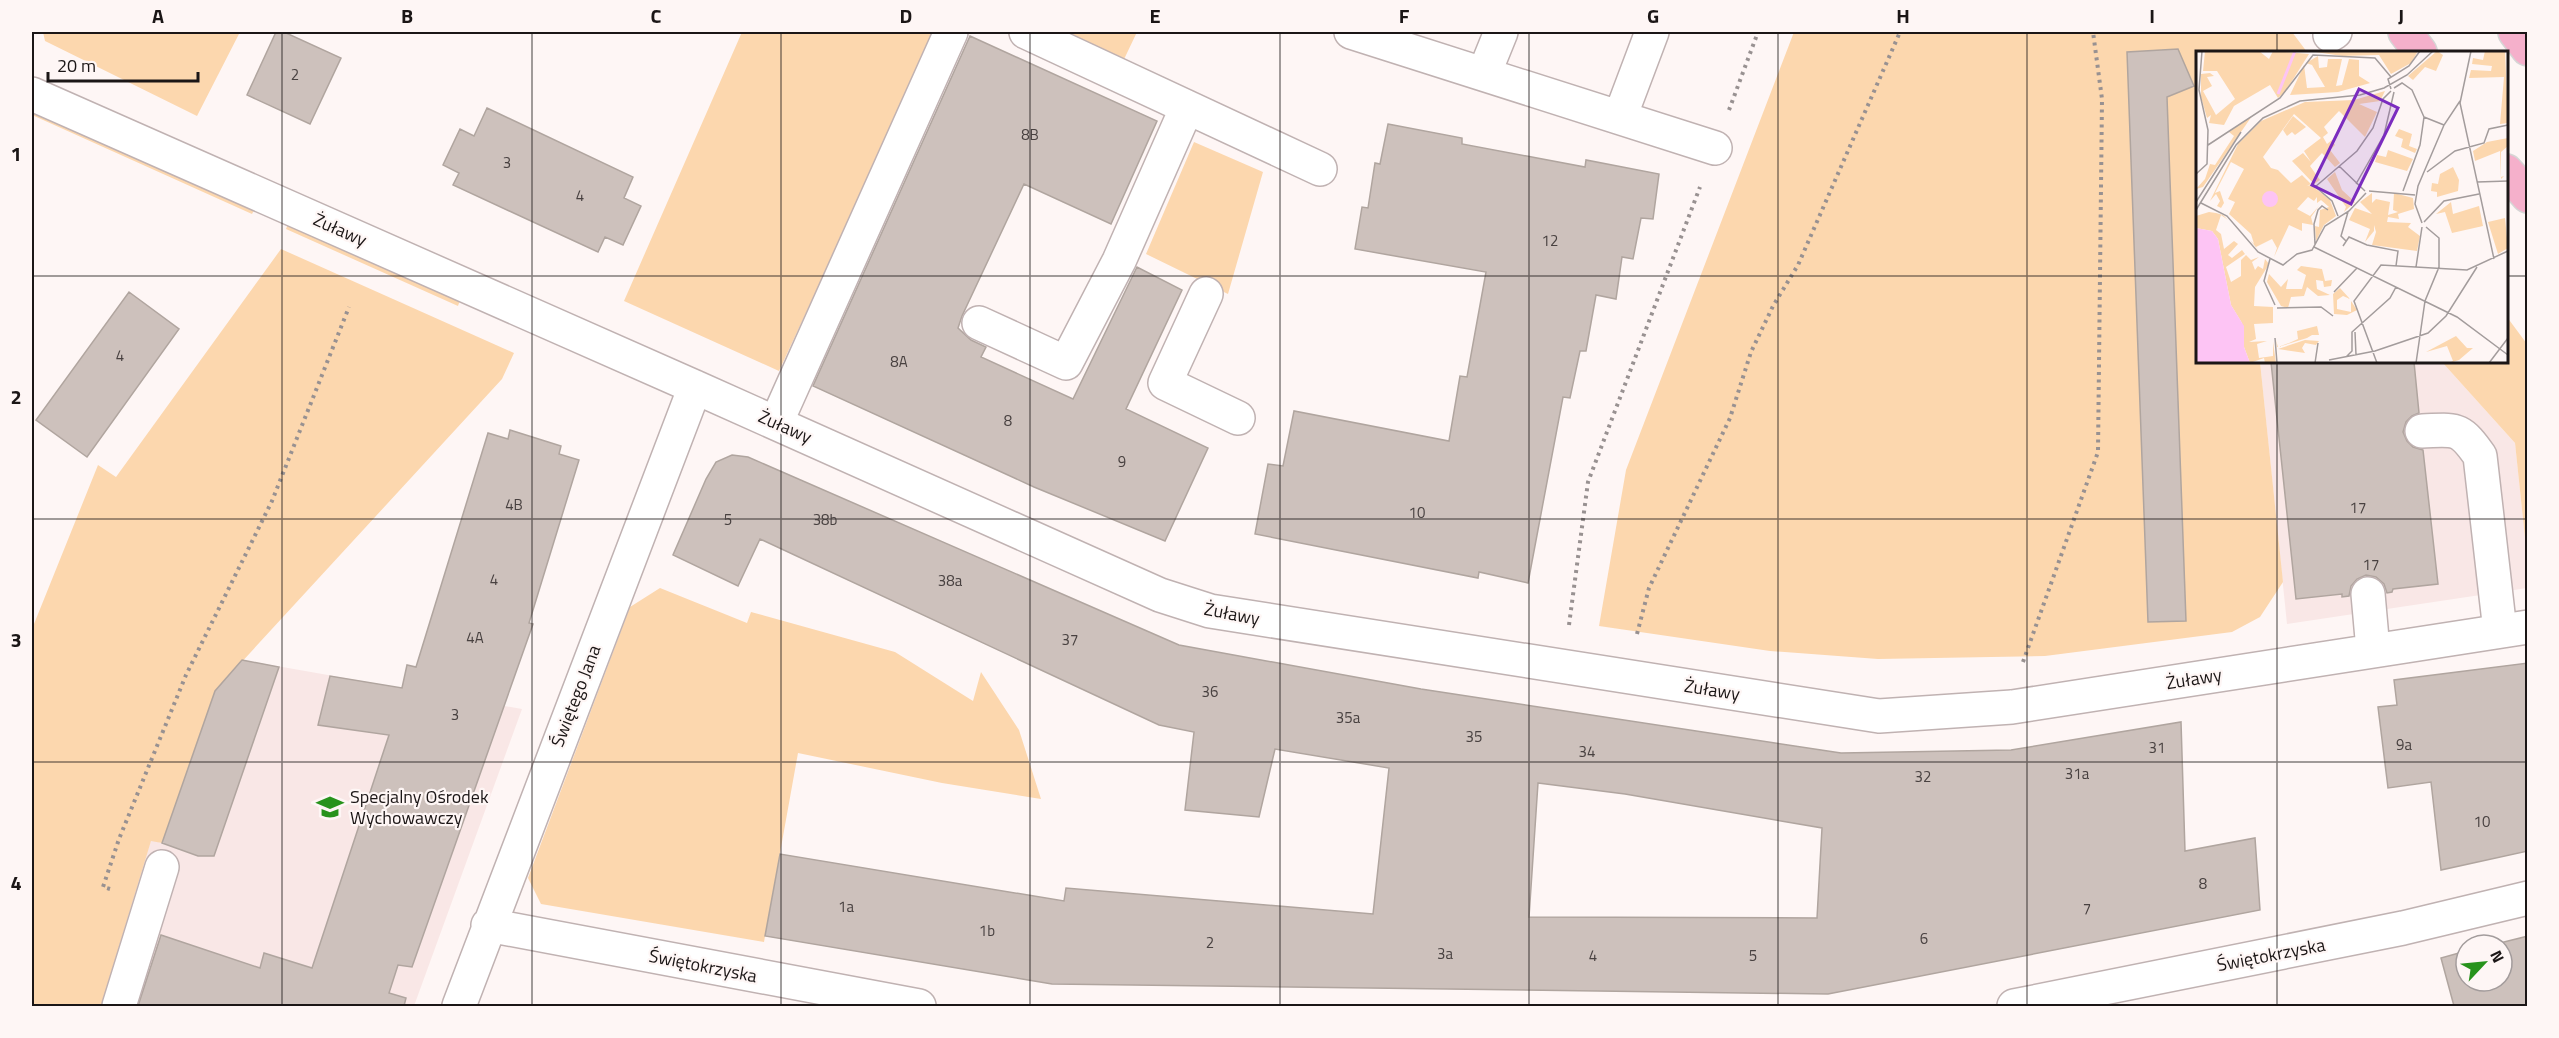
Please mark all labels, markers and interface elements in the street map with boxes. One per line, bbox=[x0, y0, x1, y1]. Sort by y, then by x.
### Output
text: A bbox=[152, 0, 164, 31]
text: B bbox=[401, 0, 413, 31]
text: C bbox=[651, 0, 662, 31]
text: D bbox=[900, 0, 912, 31]
text: E bbox=[1149, 0, 1161, 31]
text: F bbox=[1399, 0, 1410, 31]
text: G bbox=[1647, 0, 1659, 31]
text: H bbox=[1896, 0, 1910, 31]
text: I bbox=[2149, 0, 2155, 31]
text: J bbox=[2398, 0, 2404, 31]
scale bar bbox=[48, 45, 198, 83]
inset map bbox=[2196, 51, 2508, 363]
text: 20 m bbox=[57, 52, 96, 79]
house number: 2 bbox=[291, 63, 299, 86]
house number: 8B bbox=[1021, 123, 1039, 146]
text: 1 bbox=[10, 138, 22, 169]
house number: 3 bbox=[503, 151, 511, 174]
house number: 4 bbox=[576, 184, 584, 207]
street label: Żuławy bbox=[309, 206, 372, 253]
house number: 12 bbox=[1542, 229, 1558, 252]
house number: 4 bbox=[116, 344, 124, 367]
house number: 8A bbox=[890, 350, 908, 373]
text: 2 bbox=[10, 381, 22, 412]
street label: Żuławy bbox=[754, 403, 817, 450]
house number: 8 bbox=[1004, 409, 1012, 432]
house number: 9 bbox=[1118, 450, 1126, 473]
house number: 4B bbox=[505, 493, 523, 516]
house number: 17 bbox=[2350, 496, 2366, 519]
house number: 10 bbox=[1409, 501, 1425, 524]
house number: 5 bbox=[724, 508, 732, 531]
house number: 38b bbox=[813, 508, 837, 531]
house number: 17 bbox=[2363, 553, 2379, 576]
house number: 4 bbox=[490, 568, 498, 591]
house number: 38a bbox=[938, 569, 963, 592]
street label: Żuławy bbox=[1202, 595, 1262, 632]
text: 3 bbox=[10, 624, 22, 655]
house number: 4A bbox=[466, 626, 484, 649]
house number: 37 bbox=[1062, 628, 1078, 651]
street label: Świętego Jana bbox=[544, 641, 607, 751]
street label: Żuławy bbox=[2164, 661, 2224, 696]
street label: Żuławy bbox=[1682, 672, 1742, 707]
house number: 36 bbox=[1202, 680, 1218, 703]
house number: 3 bbox=[451, 703, 459, 726]
house number: 35a bbox=[1336, 706, 1361, 729]
house number: 35 bbox=[1466, 725, 1482, 748]
house number: 9a bbox=[2396, 733, 2412, 756]
house number: 31 bbox=[2149, 736, 2165, 759]
house number: 34 bbox=[1579, 740, 1595, 763]
house number: 31a bbox=[2065, 762, 2090, 785]
house number: 32 bbox=[1915, 765, 1931, 788]
place label: Specjalny Ośrodek Wychowawczy bbox=[350, 783, 489, 831]
school or university icon: Specjalny Ośrodek Wychowawczy bbox=[315, 792, 345, 822]
house number: 10 bbox=[2474, 810, 2490, 833]
text: 4 bbox=[10, 867, 22, 898]
house number: 8 bbox=[2199, 872, 2207, 895]
house number: 1a bbox=[838, 895, 854, 918]
house number: 7 bbox=[2083, 897, 2091, 920]
house number: 1b bbox=[979, 919, 995, 942]
house number: 6 bbox=[1920, 927, 1928, 950]
house number: 2 bbox=[1206, 931, 1214, 954]
street label: Świętokrzyska bbox=[2214, 931, 2327, 978]
north arrow bbox=[2454, 933, 2514, 993]
street label: Świętokrzyska bbox=[647, 942, 760, 989]
house number: 3a bbox=[1437, 942, 1453, 965]
house number: 4 bbox=[1589, 944, 1597, 967]
house number: 5 bbox=[1749, 944, 1757, 967]
text: N bbox=[2484, 946, 2511, 967]

